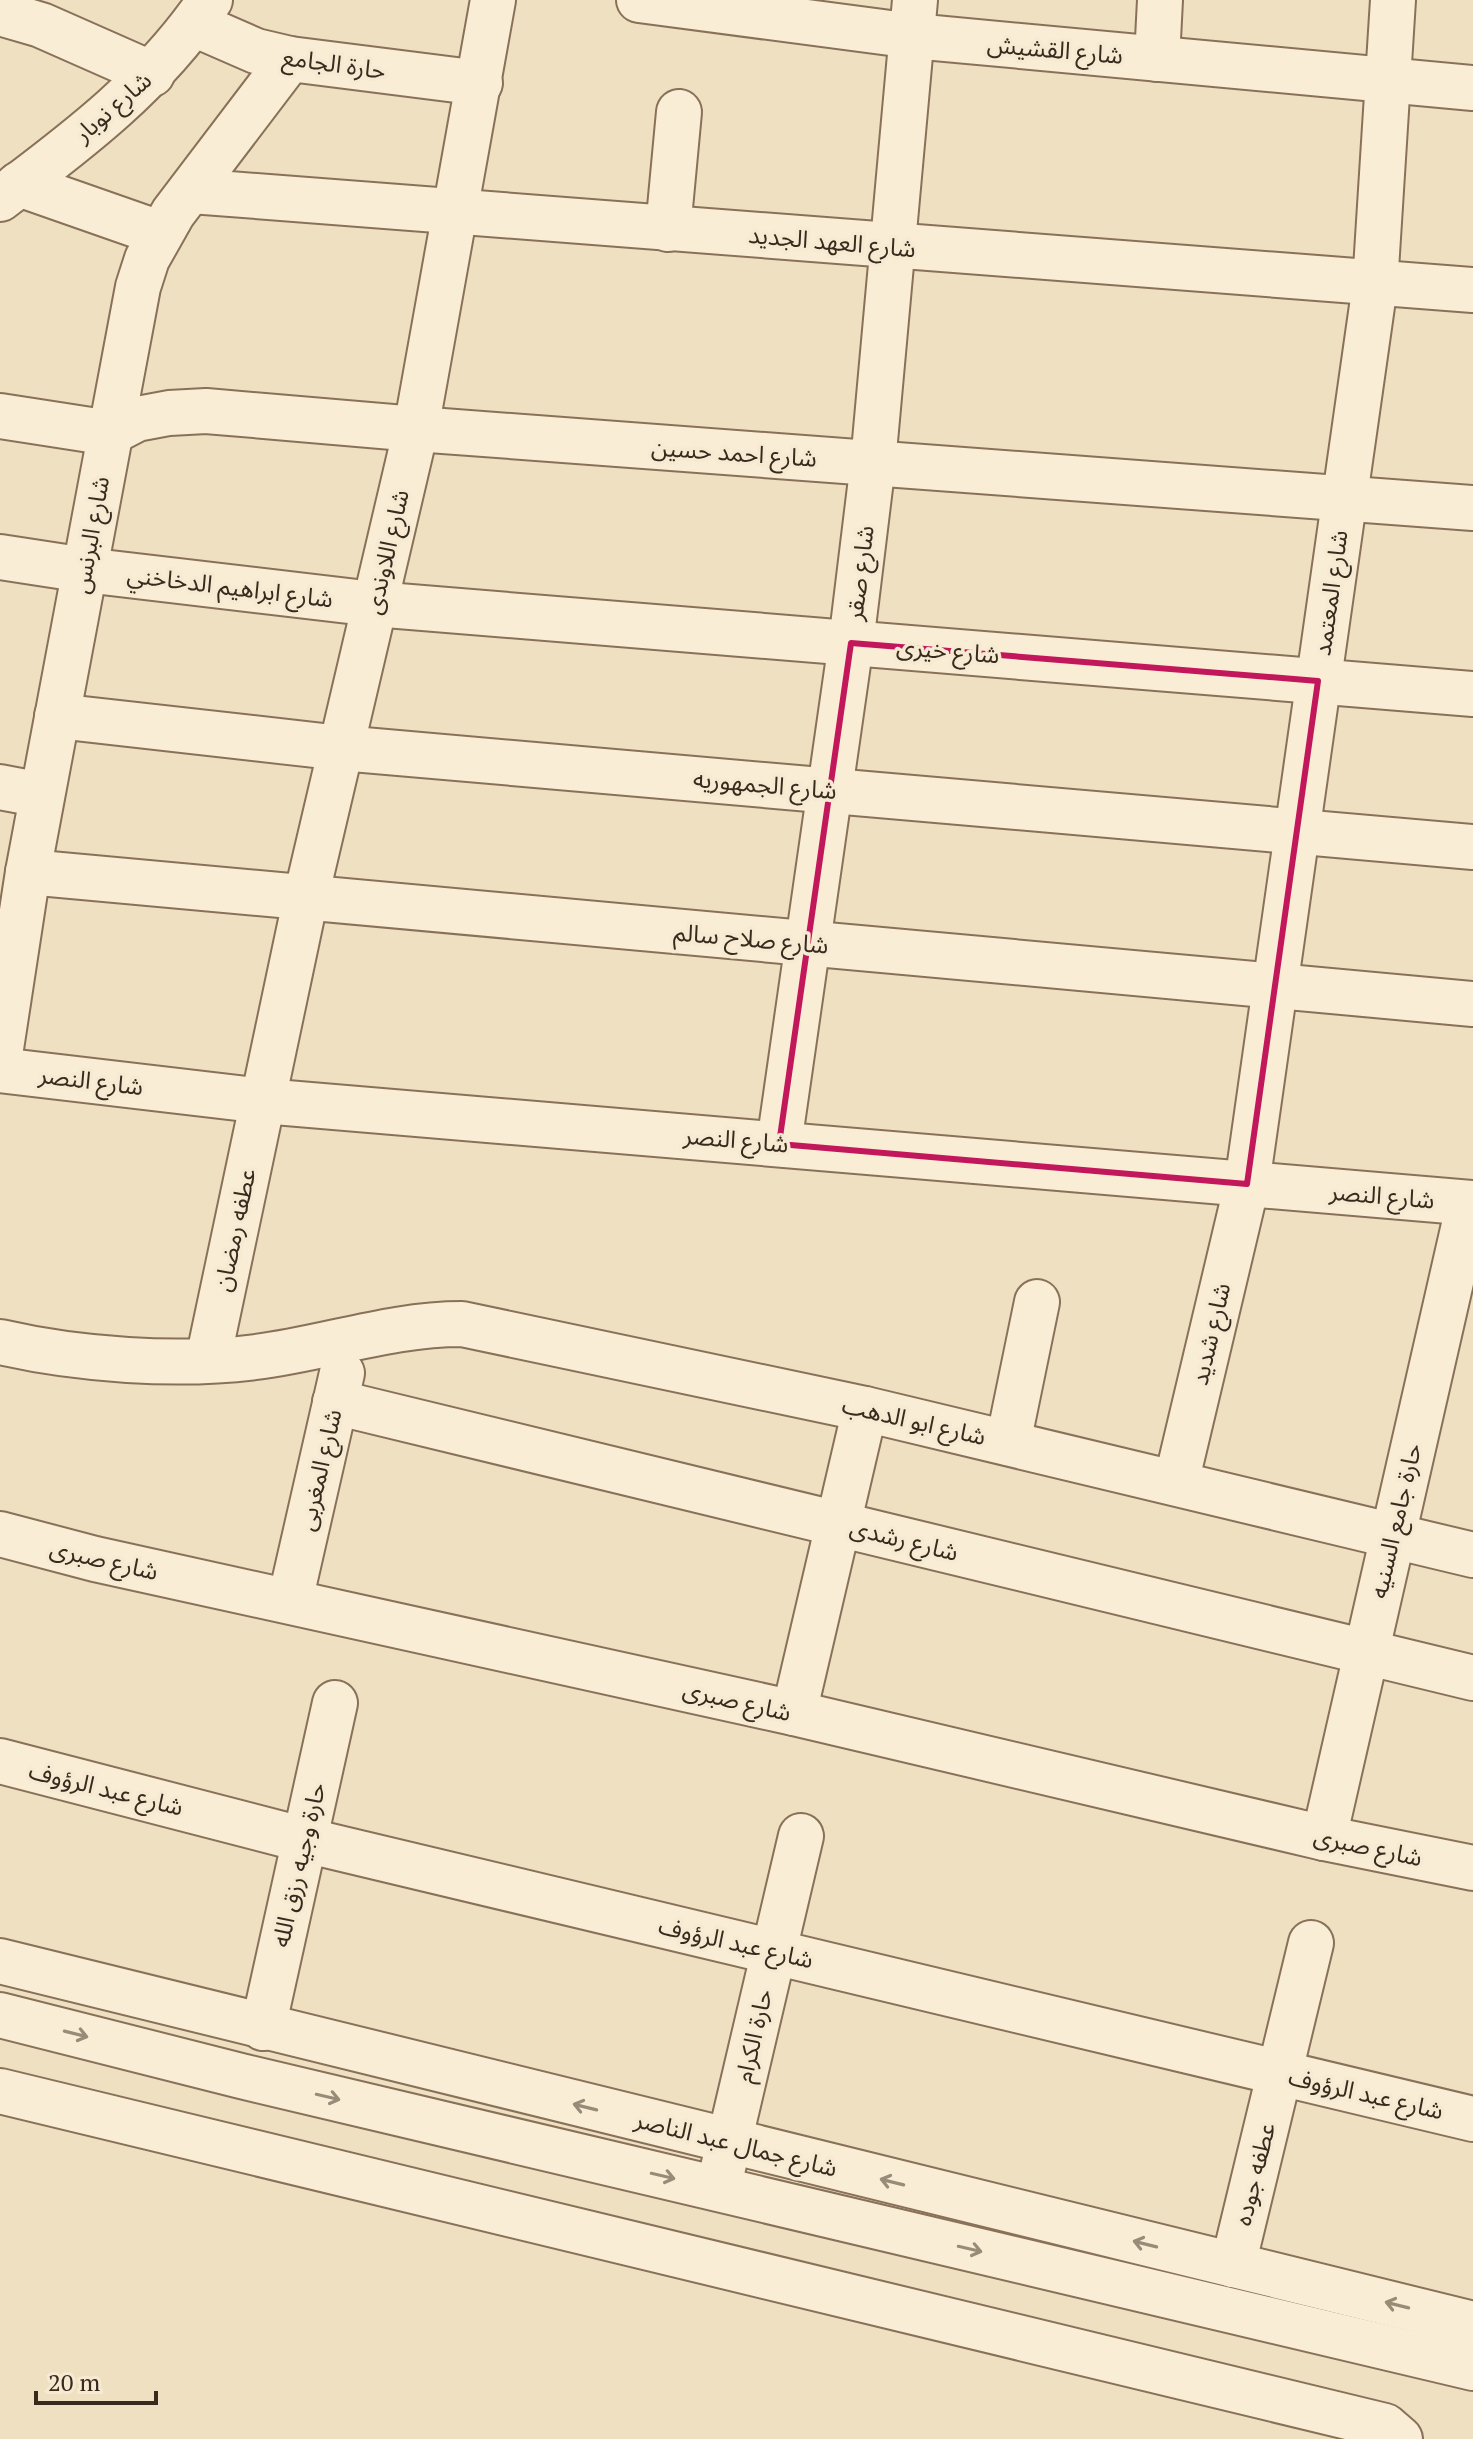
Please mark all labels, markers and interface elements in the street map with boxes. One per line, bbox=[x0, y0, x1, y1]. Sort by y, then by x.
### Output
street label: شارع القشيش bbox=[986, 27, 1124, 73]
street label: حارة الجامع bbox=[280, 40, 388, 88]
street label: شارع نوبار bbox=[66, 64, 159, 151]
street label: شارع العهد الجديد bbox=[747, 218, 917, 266]
street label: شارع احمد حسين bbox=[650, 430, 818, 476]
street label: شارع البرنس bbox=[64, 474, 118, 596]
street label: شارع اللاوندى bbox=[356, 486, 418, 618]
street label: شارع صقر bbox=[837, 523, 883, 624]
street label: شارع المعتمد bbox=[1305, 528, 1357, 658]
street label: شارع ابراهيم الدخاخني bbox=[125, 557, 335, 618]
street label: شارع خيرى bbox=[895, 630, 1001, 672]
street label: شارع الجمهوريه bbox=[692, 762, 838, 808]
street label: شارع صلاح سالم bbox=[672, 915, 830, 963]
street label: شارع النصر bbox=[36, 1058, 145, 1104]
street label: شارع النصر bbox=[681, 1118, 790, 1162]
street label: عطفه رمضان bbox=[205, 1165, 263, 1294]
street label: شارع النصر bbox=[1327, 1174, 1436, 1218]
street label: شارع شديد bbox=[1183, 1279, 1239, 1389]
street label: شارع ابو الدهب bbox=[839, 1388, 989, 1454]
street label: شارع المغربى bbox=[290, 1406, 350, 1534]
street label: حارة جامع السنيه bbox=[1362, 1440, 1430, 1602]
street label: شارع رشدى bbox=[846, 1510, 962, 1570]
street label: شارع صبرى bbox=[46, 1531, 162, 1589]
street label: شارع صبرى bbox=[679, 1672, 795, 1730]
street label: شارع عبد الرؤوف bbox=[25, 1753, 187, 1825]
street label: حارة وجيه رزق الله bbox=[264, 1779, 333, 1950]
street label: شارع صبرى bbox=[1311, 1819, 1425, 1875]
street label: شارع عبد الرؤوف bbox=[655, 1909, 817, 1977]
street label: حارة الكرام bbox=[727, 1986, 782, 2086]
one-way arrow bbox=[62, 2027, 88, 2042]
street label: شارع عبد الرؤوف bbox=[1285, 2060, 1447, 2128]
one-way arrow bbox=[314, 2090, 340, 2105]
one-way arrow bbox=[573, 2098, 599, 2113]
street label: شارع جمال عبد الناصر bbox=[630, 2102, 841, 2186]
street label: عطفه جوده bbox=[1226, 2119, 1282, 2229]
one-way arrow bbox=[649, 2169, 675, 2184]
one-way arrow bbox=[880, 2174, 906, 2189]
one-way arrow bbox=[1132, 2235, 1158, 2250]
one-way arrow bbox=[957, 2242, 982, 2257]
one-way arrow bbox=[1385, 2297, 1411, 2312]
scale bar bbox=[36, 2355, 156, 2405]
text: 20 m bbox=[48, 2366, 100, 2398]

